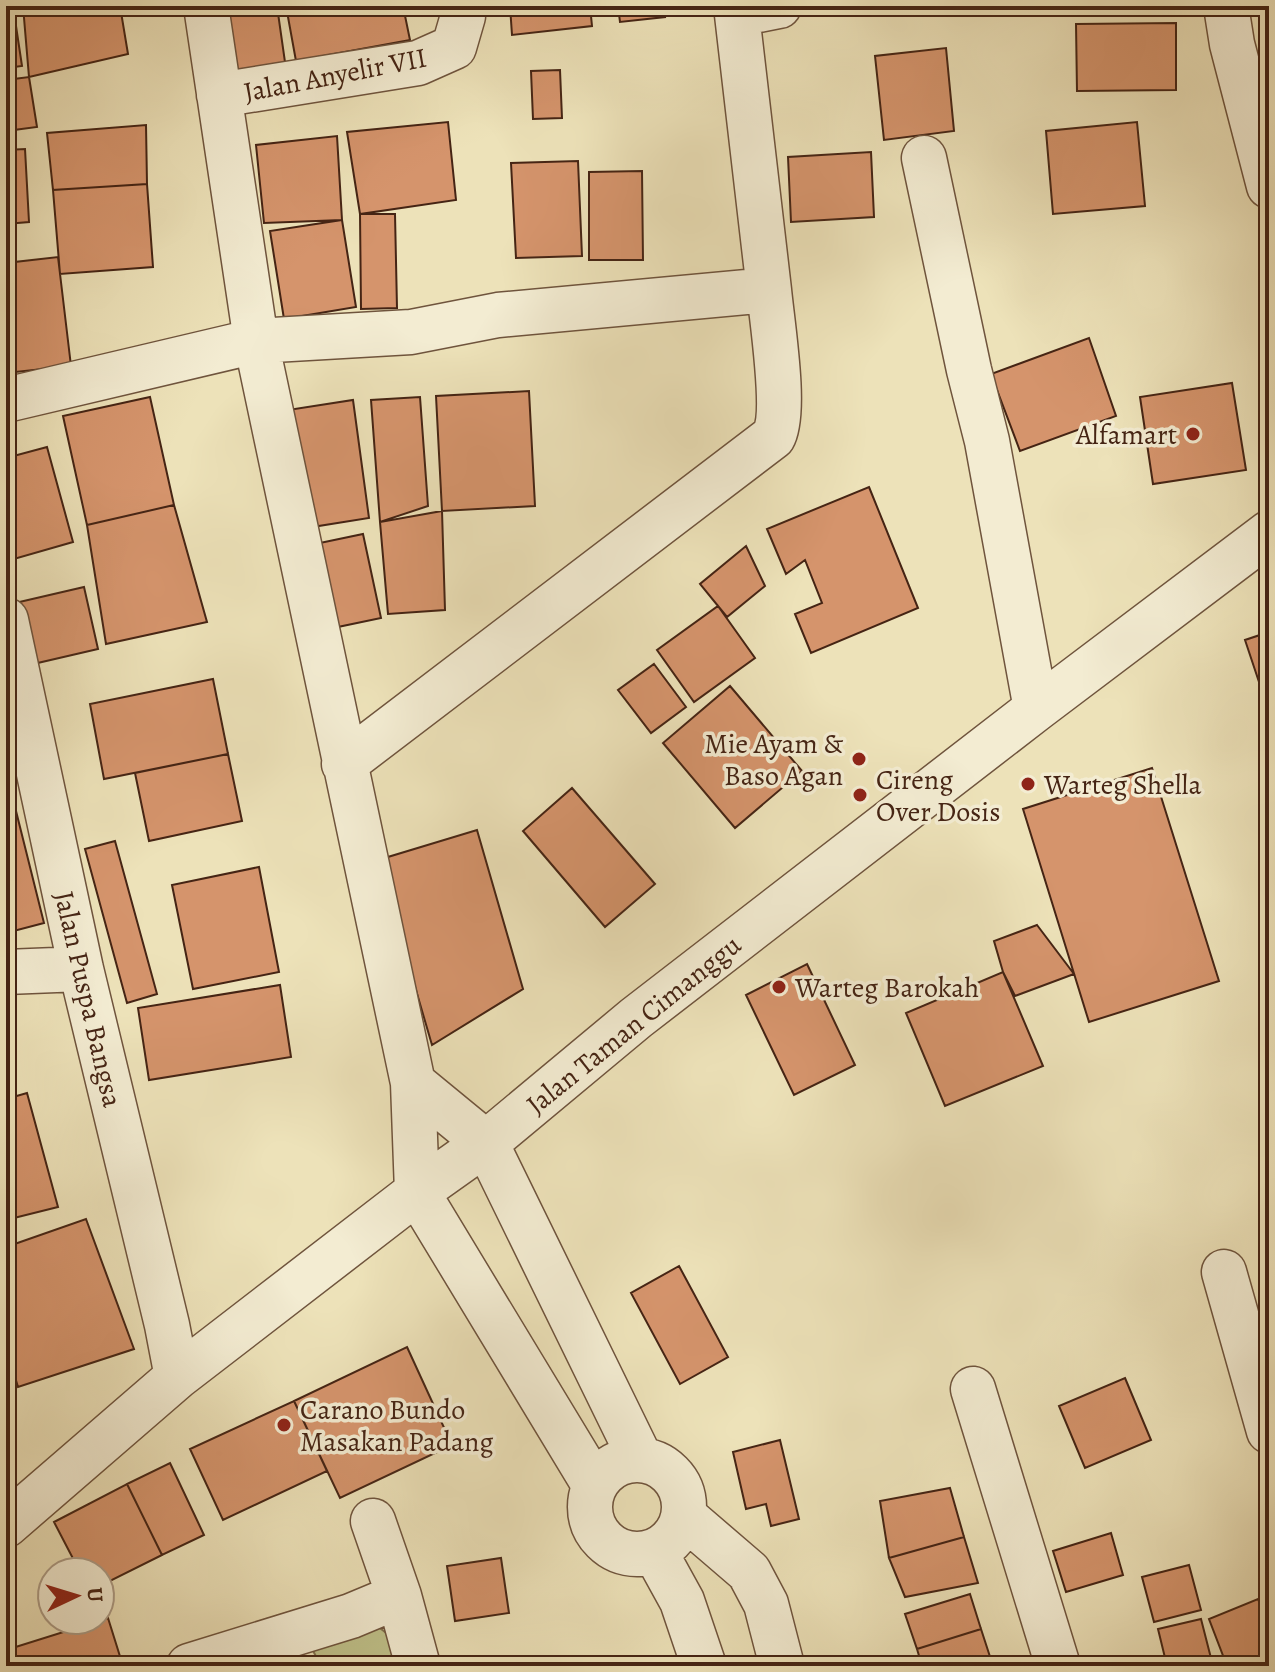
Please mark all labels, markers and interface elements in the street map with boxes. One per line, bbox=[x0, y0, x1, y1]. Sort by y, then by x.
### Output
street label: Jalan Anyelir VII bbox=[240, 39, 430, 111]
place label: Alfamart bbox=[1075, 416, 1177, 454]
marker: Alfamart bbox=[1184, 425, 1202, 443]
place label: Mie Ayam & Baso Agan bbox=[704, 725, 843, 795]
marker: Mie Ayam & Baso Agan bbox=[850, 750, 868, 768]
place label: Cireng Over Dosis bbox=[876, 761, 1001, 831]
place label: Warteg Shella bbox=[1043, 766, 1201, 804]
marker: Warteg Shella bbox=[1019, 775, 1037, 793]
marker: Cireng Over Dosis bbox=[851, 786, 869, 804]
street label: Jalan Puspa Bangsa bbox=[45, 887, 131, 1111]
street label: Jalan Taman Cimanggu bbox=[518, 926, 750, 1123]
place label: Warteg Barokah bbox=[794, 969, 979, 1007]
marker: Warteg Barokah bbox=[770, 978, 788, 996]
place label: Carano Bundo Masakan Padang bbox=[300, 1391, 493, 1461]
marker: Carano Bundo Masakan Padang bbox=[275, 1416, 293, 1434]
north arrow bbox=[36, 1556, 116, 1636]
text: U bbox=[79, 1586, 110, 1603]

